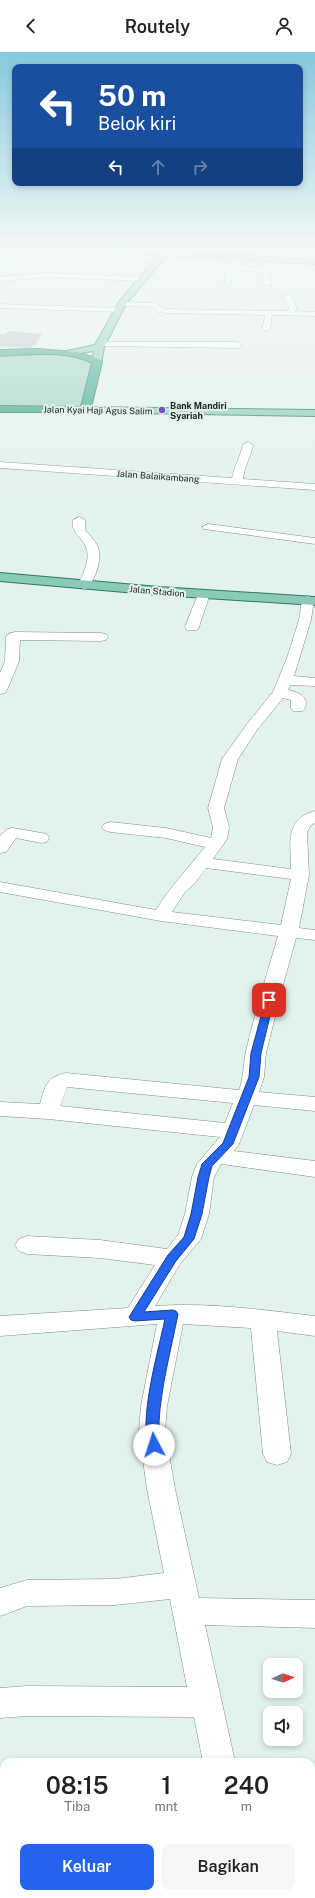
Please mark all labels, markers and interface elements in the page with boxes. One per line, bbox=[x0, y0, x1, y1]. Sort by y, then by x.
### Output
icon: back bbox=[20, 15, 42, 37]
icon: person bbox=[273, 15, 295, 37]
text: Routely bbox=[125, 16, 190, 37]
text: 50 m bbox=[98, 79, 166, 112]
icon: left bbox=[32, 80, 84, 132]
text: Belok kiri bbox=[98, 113, 176, 134]
icon: left bbox=[105, 156, 127, 178]
icon: ahead bbox=[147, 156, 169, 178]
icon: right bbox=[189, 156, 211, 178]
place label: Bank Mandiri Syariah bbox=[170, 400, 227, 421]
street label: Jalan Kyai Haji Agus Salim bbox=[43, 404, 153, 416]
marker: Bank Mandiri Syariah bbox=[157, 405, 167, 415]
street label: Jalan Balaikambang bbox=[116, 468, 200, 484]
street label: Jalan Stadion bbox=[129, 583, 185, 599]
pin bbox=[252, 983, 286, 1017]
icon: arrive bbox=[258, 989, 280, 1011]
position arrow bbox=[133, 1424, 175, 1466]
north arrow bbox=[263, 1658, 303, 1698]
map controls bbox=[263, 1658, 303, 1746]
button: sound bbox=[263, 1706, 303, 1746]
text: 08:15 bbox=[46, 1771, 109, 1799]
text: 1 bbox=[161, 1771, 171, 1799]
text: 240 bbox=[224, 1771, 269, 1799]
text: Tiba bbox=[64, 1799, 90, 1814]
text: mnt bbox=[154, 1799, 178, 1814]
text: m bbox=[241, 1799, 252, 1814]
button: Keluar bbox=[20, 1844, 154, 1890]
button: Bagikan bbox=[162, 1844, 295, 1890]

